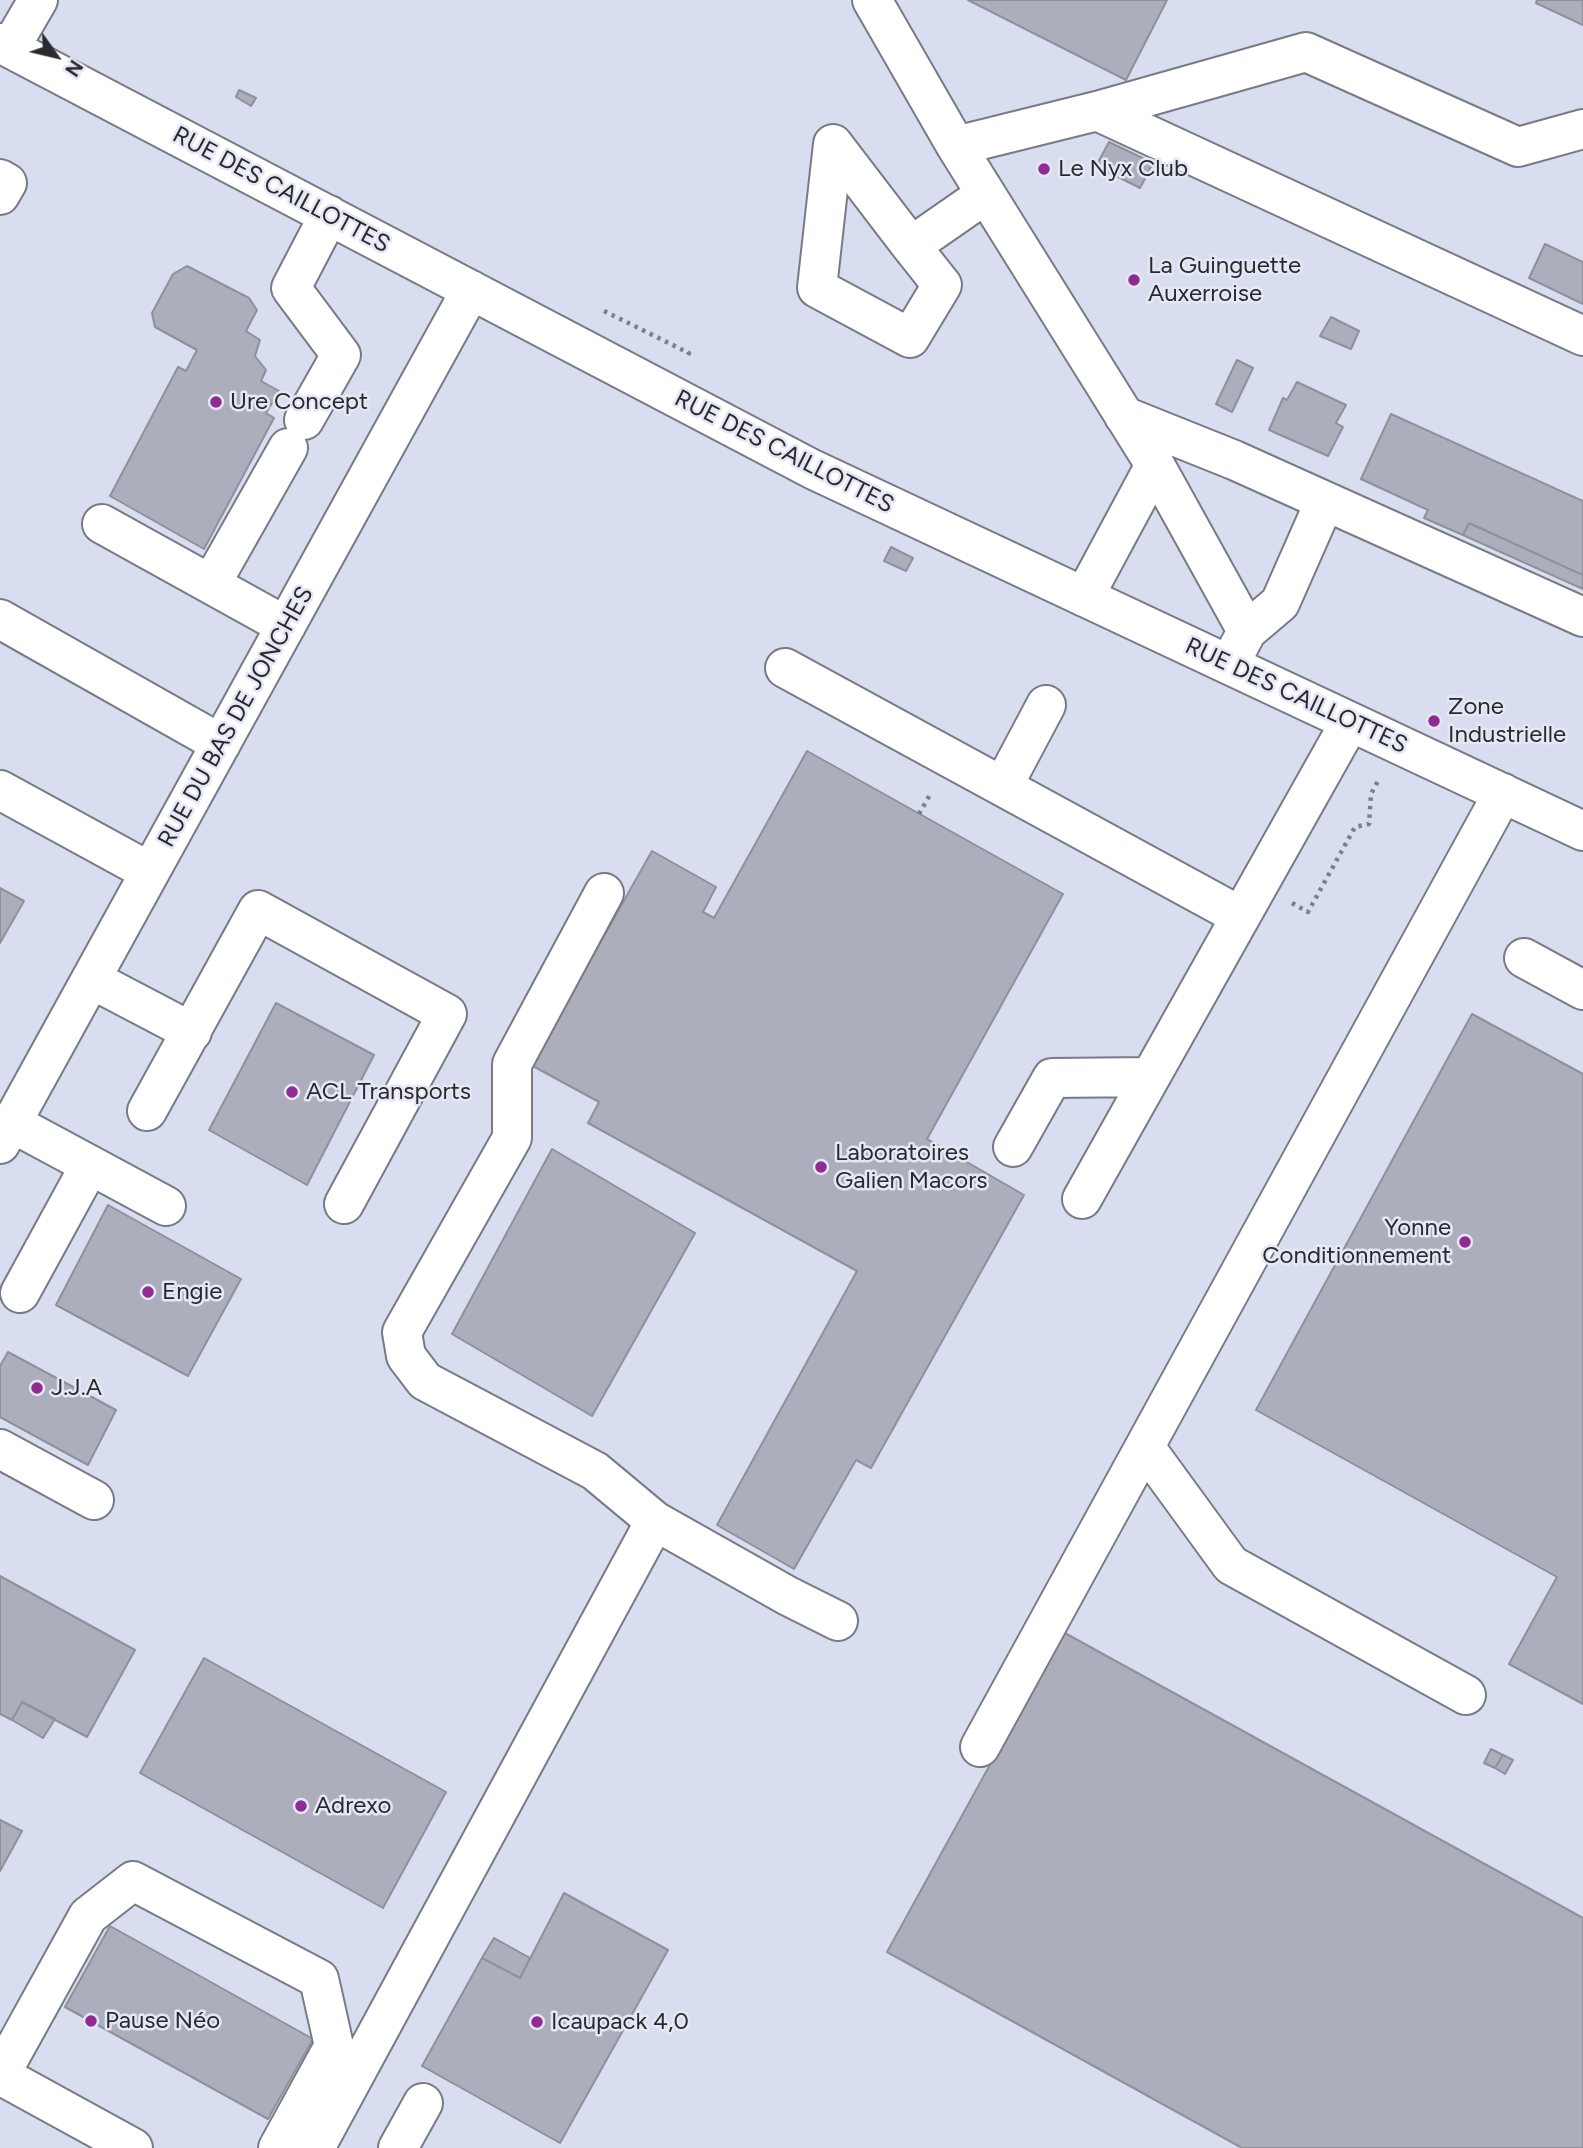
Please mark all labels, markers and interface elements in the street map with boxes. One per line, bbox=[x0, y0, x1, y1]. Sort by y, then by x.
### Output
north arrow bbox=[21, 21, 91, 91]
text: N bbox=[60, 56, 87, 81]
street label: RUE DES CAILLOTTES bbox=[167, 120, 395, 260]
place label: Le Nyx Club bbox=[1058, 155, 1188, 183]
marker: Le Nyx Club bbox=[1036, 161, 1052, 177]
place label: La Guinguette Auxerroise bbox=[1148, 252, 1301, 308]
marker: La Guinguette Auxerroise bbox=[1126, 272, 1142, 288]
street label: RUE DES CAILLOTTES bbox=[670, 384, 898, 520]
place label: Ure Concept bbox=[230, 388, 368, 416]
marker: Ure Concept bbox=[208, 394, 224, 410]
street label: RUE DU BAS DE JONCHES bbox=[152, 582, 320, 852]
street label: RUE DES CAILLOTTES bbox=[1180, 632, 1412, 760]
place label: Zone Industrielle bbox=[1448, 693, 1566, 749]
marker: Zone Industrielle bbox=[1426, 713, 1442, 729]
place label: ACL Transports bbox=[306, 1078, 471, 1106]
marker: ACL Transports bbox=[284, 1084, 300, 1100]
place label: Laboratoires Galien Macors bbox=[835, 1139, 987, 1195]
marker: Laboratoires Galien Macors bbox=[813, 1159, 829, 1175]
place label: Yonne Conditionnement bbox=[1262, 1214, 1451, 1270]
marker: Yonne Conditionnement bbox=[1457, 1234, 1473, 1250]
place label: Engie bbox=[162, 1278, 222, 1306]
marker: Engie bbox=[140, 1284, 156, 1300]
place label: J.J.A bbox=[51, 1374, 102, 1402]
marker: J.J.A bbox=[29, 1380, 45, 1396]
place label: Adrexo bbox=[315, 1792, 391, 1820]
marker: Adrexo bbox=[293, 1798, 309, 1814]
place label: Pause Néo bbox=[105, 2007, 220, 2035]
place label: Icaupack 4,0 bbox=[551, 2008, 689, 2036]
marker: Pause Néo bbox=[83, 2013, 99, 2029]
marker: Icaupack 4,0 bbox=[529, 2014, 545, 2030]

